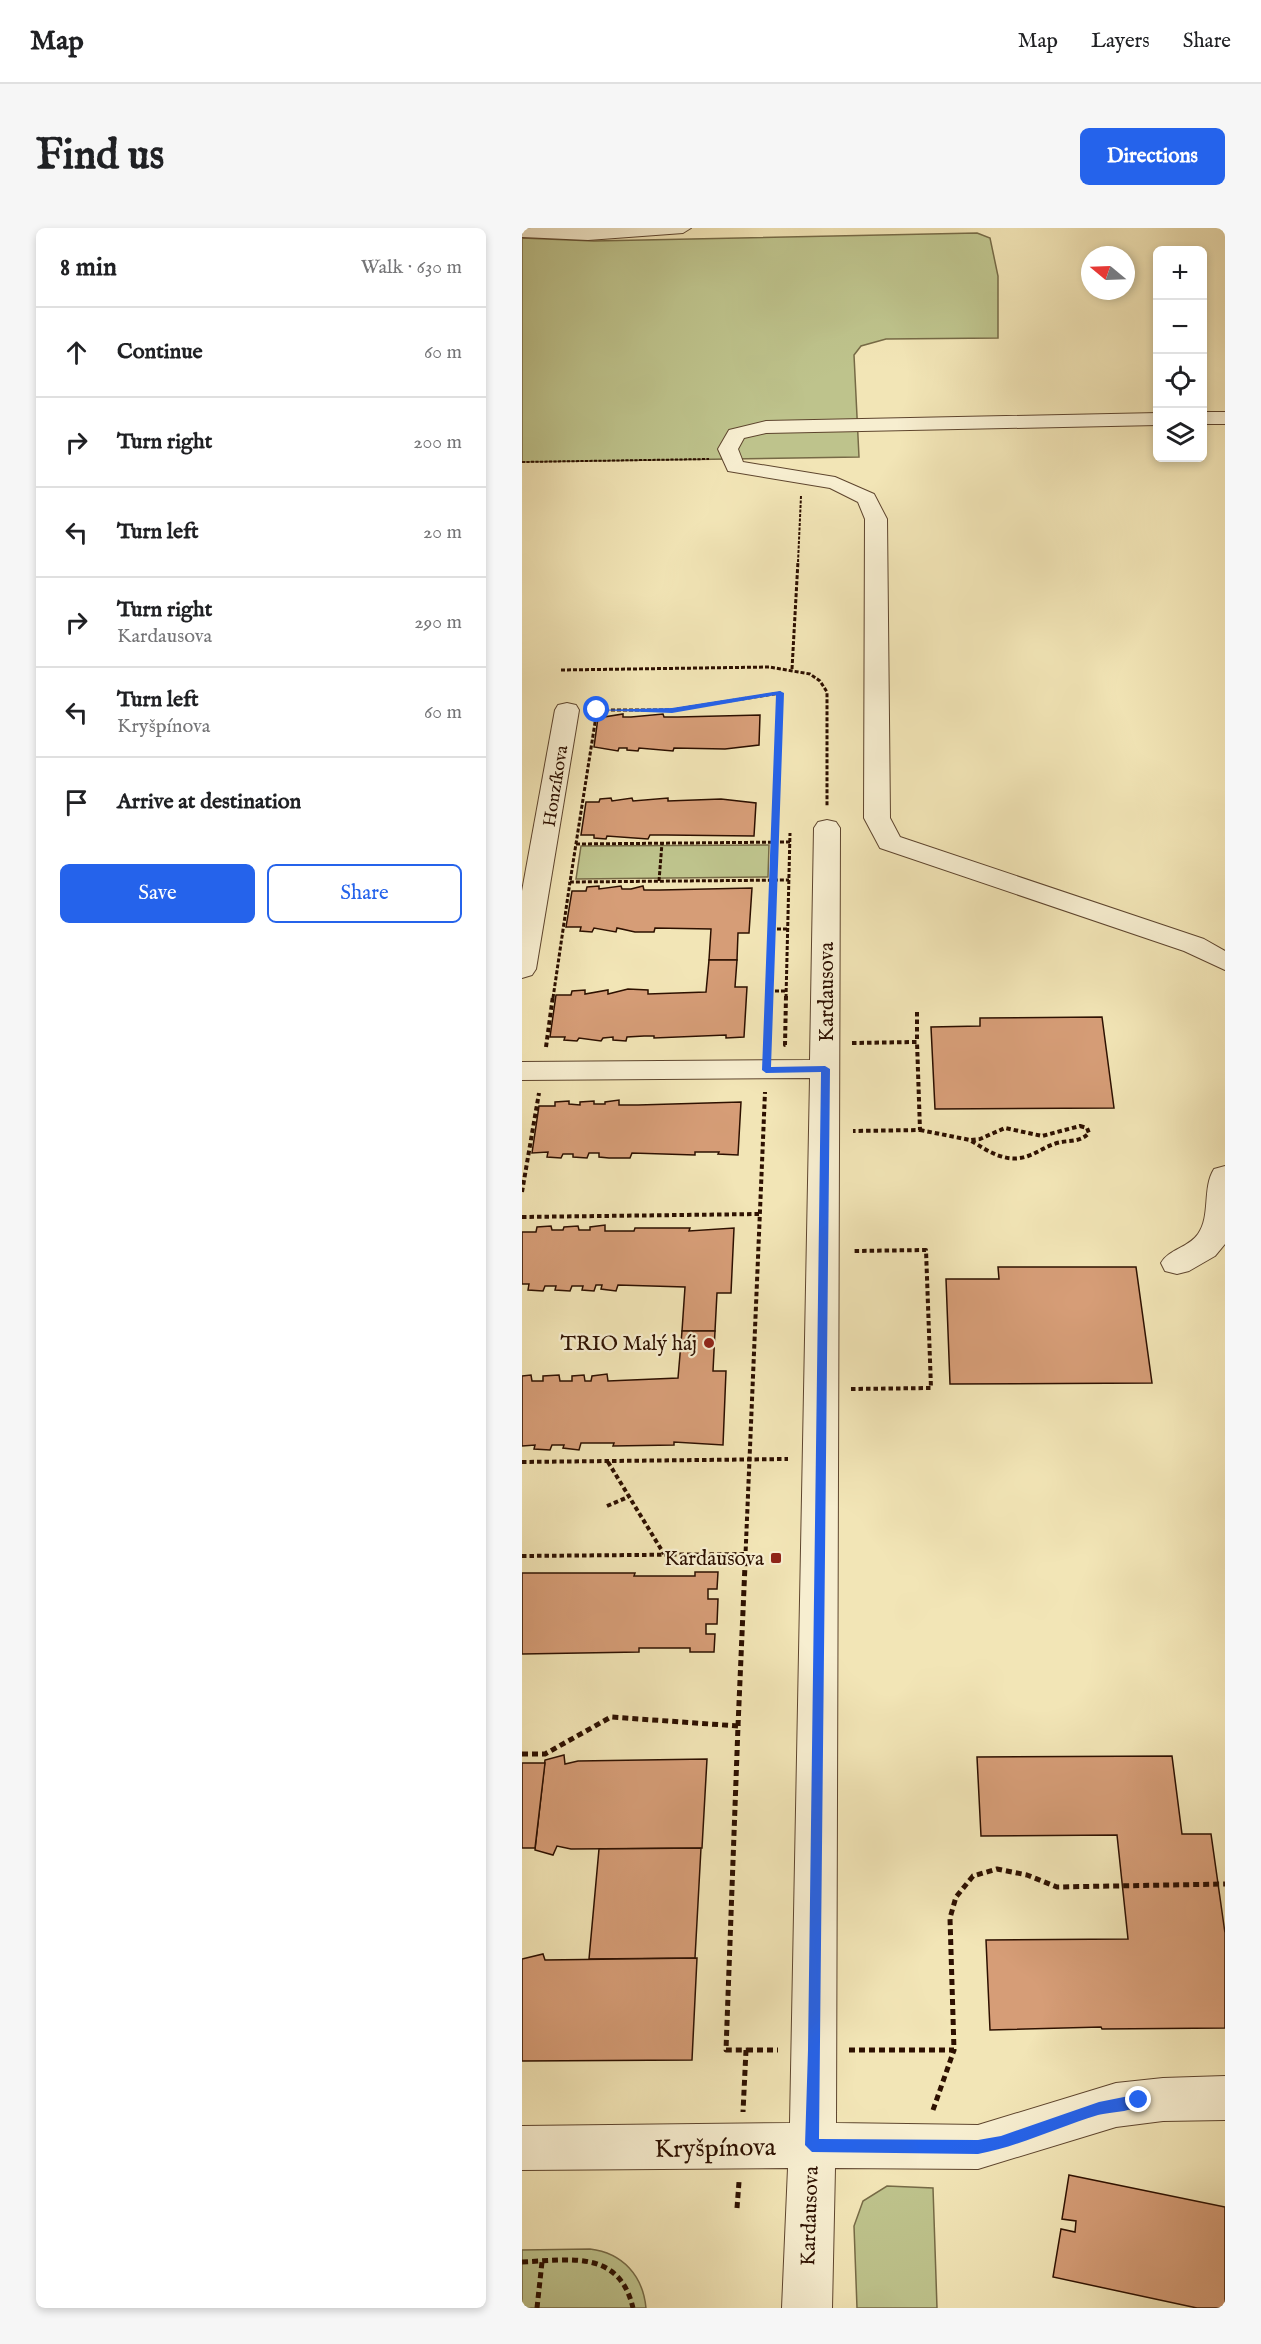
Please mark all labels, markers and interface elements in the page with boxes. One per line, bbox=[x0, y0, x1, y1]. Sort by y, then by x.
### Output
text: Map bbox=[30, 24, 84, 59]
text: Map bbox=[1018, 28, 1058, 55]
text: Layers bbox=[1091, 28, 1150, 55]
text: Share bbox=[1183, 28, 1231, 55]
button: Directions bbox=[1080, 128, 1225, 185]
text: Find us bbox=[36, 130, 164, 183]
north arrow bbox=[1081, 246, 1135, 300]
map controls bbox=[1153, 246, 1207, 462]
button: + bbox=[1153, 246, 1207, 300]
text: 8 min bbox=[60, 251, 117, 284]
text: Walk · 630 m bbox=[361, 255, 462, 280]
button: − bbox=[1153, 300, 1207, 354]
icon: ahead bbox=[60, 336, 93, 369]
text: Continue bbox=[117, 338, 203, 366]
text: 60 m bbox=[424, 340, 462, 365]
button: locate bbox=[1153, 354, 1207, 408]
button: layers bbox=[1153, 408, 1207, 462]
icon: right bbox=[60, 426, 93, 459]
text: Turn right bbox=[117, 428, 212, 456]
text: 200 m bbox=[413, 430, 462, 455]
icon: left bbox=[60, 516, 93, 549]
text: Turn left bbox=[117, 518, 199, 546]
text: 20 m bbox=[423, 520, 462, 545]
text: Turn right bbox=[117, 596, 212, 624]
icon: right bbox=[60, 606, 93, 639]
text: 290 m bbox=[414, 610, 462, 635]
text: Kardausova bbox=[117, 624, 212, 649]
text: Turn left bbox=[117, 686, 199, 714]
icon: left bbox=[60, 696, 93, 729]
route start bbox=[583, 696, 609, 722]
text: 60 m bbox=[424, 700, 462, 725]
text: Kryšpínova bbox=[117, 714, 211, 739]
street label: Honzíkova bbox=[539, 744, 574, 829]
icon: arrive bbox=[60, 786, 93, 819]
text: Arrive at destination bbox=[117, 788, 301, 816]
button: Save bbox=[60, 864, 255, 923]
button: Share bbox=[267, 864, 462, 923]
street label: Kardausova bbox=[814, 941, 841, 1042]
place label: TRIO Malý háj bbox=[561, 1331, 697, 1358]
marker: TRIO Malý háj bbox=[702, 1336, 716, 1350]
place label: Kardausova bbox=[664, 1546, 765, 1573]
marker: Kardausova bbox=[769, 1551, 783, 1565]
route end bbox=[1125, 2086, 1151, 2112]
street label: Kryšpínova bbox=[654, 2131, 777, 2166]
street label: Kardausova bbox=[795, 2165, 826, 2266]

